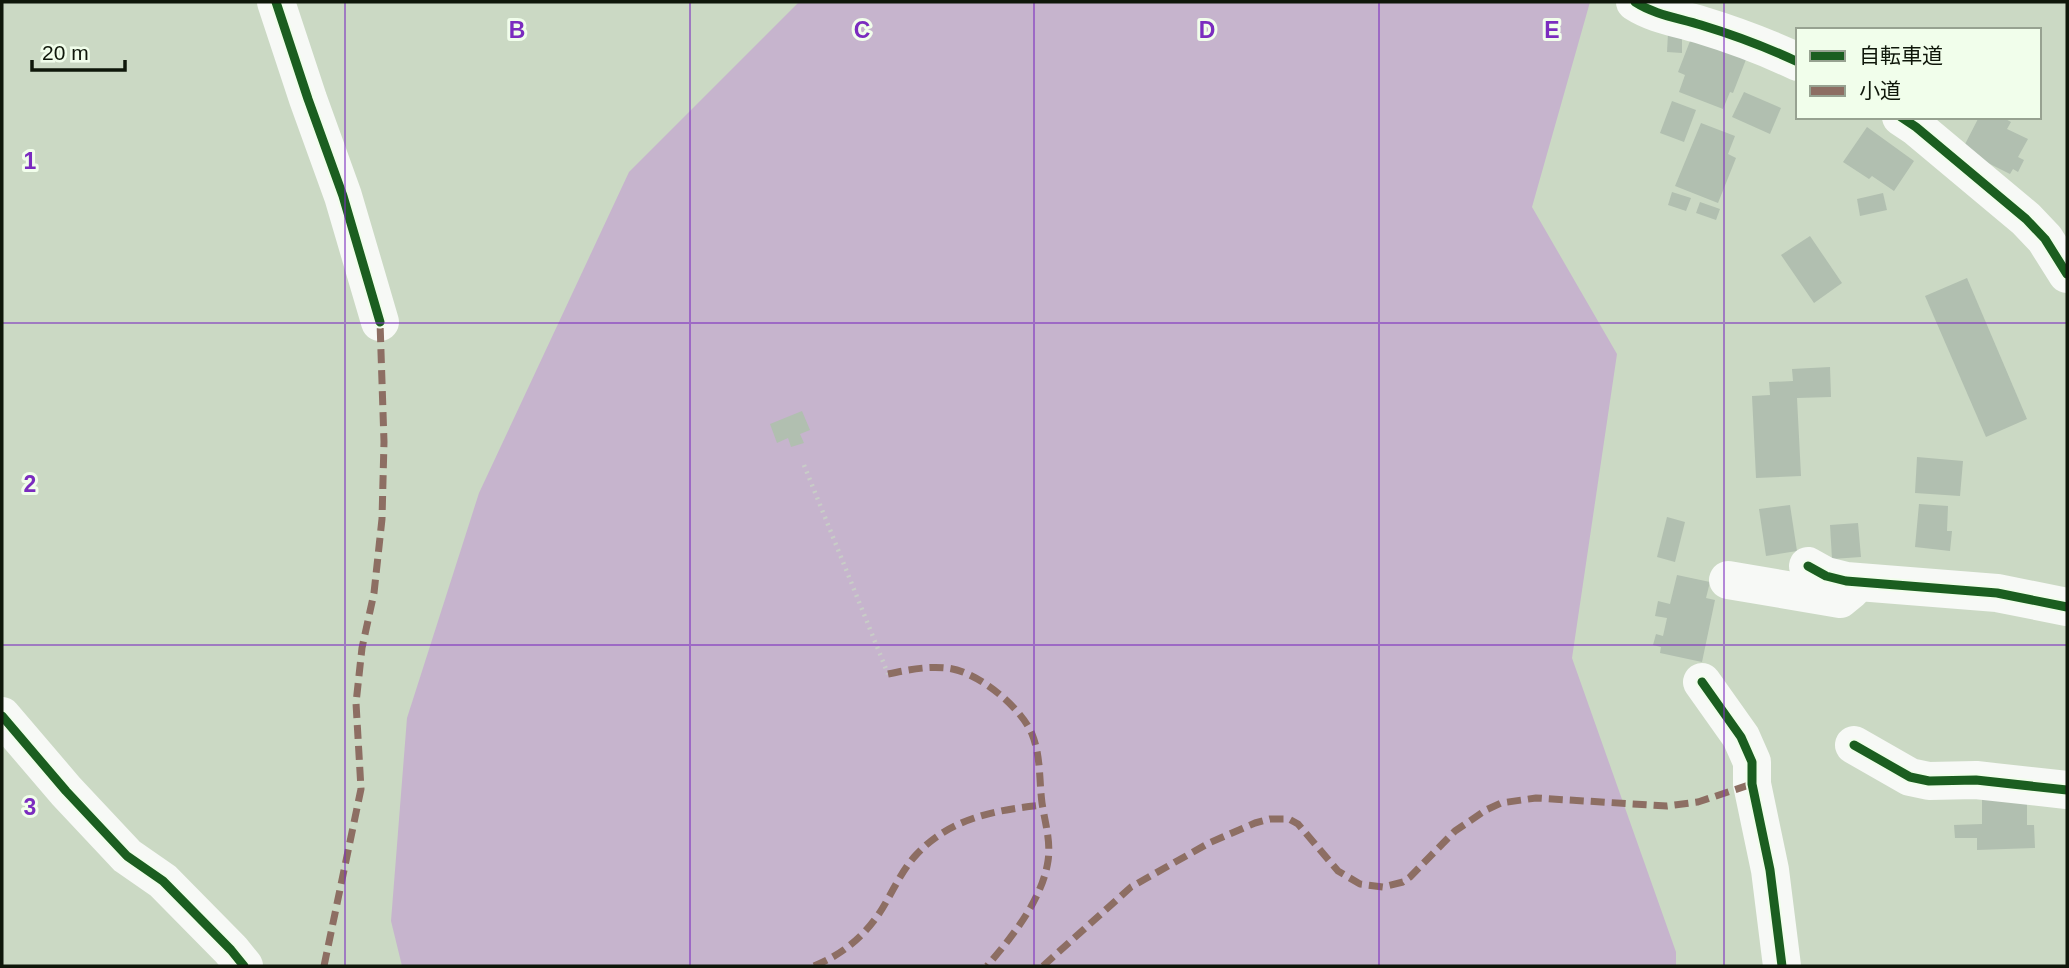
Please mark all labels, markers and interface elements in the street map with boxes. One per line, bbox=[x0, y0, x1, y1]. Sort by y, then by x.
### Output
text: B bbox=[509, 17, 525, 43]
text: C bbox=[854, 17, 870, 43]
text: D bbox=[1199, 17, 1215, 43]
text: E bbox=[1544, 17, 1560, 43]
scale bar bbox=[32, 28, 124, 72]
legend bbox=[1796, 28, 2041, 119]
text: 20 m bbox=[42, 41, 89, 64]
text: 自転車道 bbox=[1859, 44, 1943, 67]
text: 小道 bbox=[1859, 79, 1901, 102]
text: 1 bbox=[24, 148, 37, 174]
text: 2 bbox=[24, 471, 36, 497]
text: 3 bbox=[24, 794, 36, 820]

